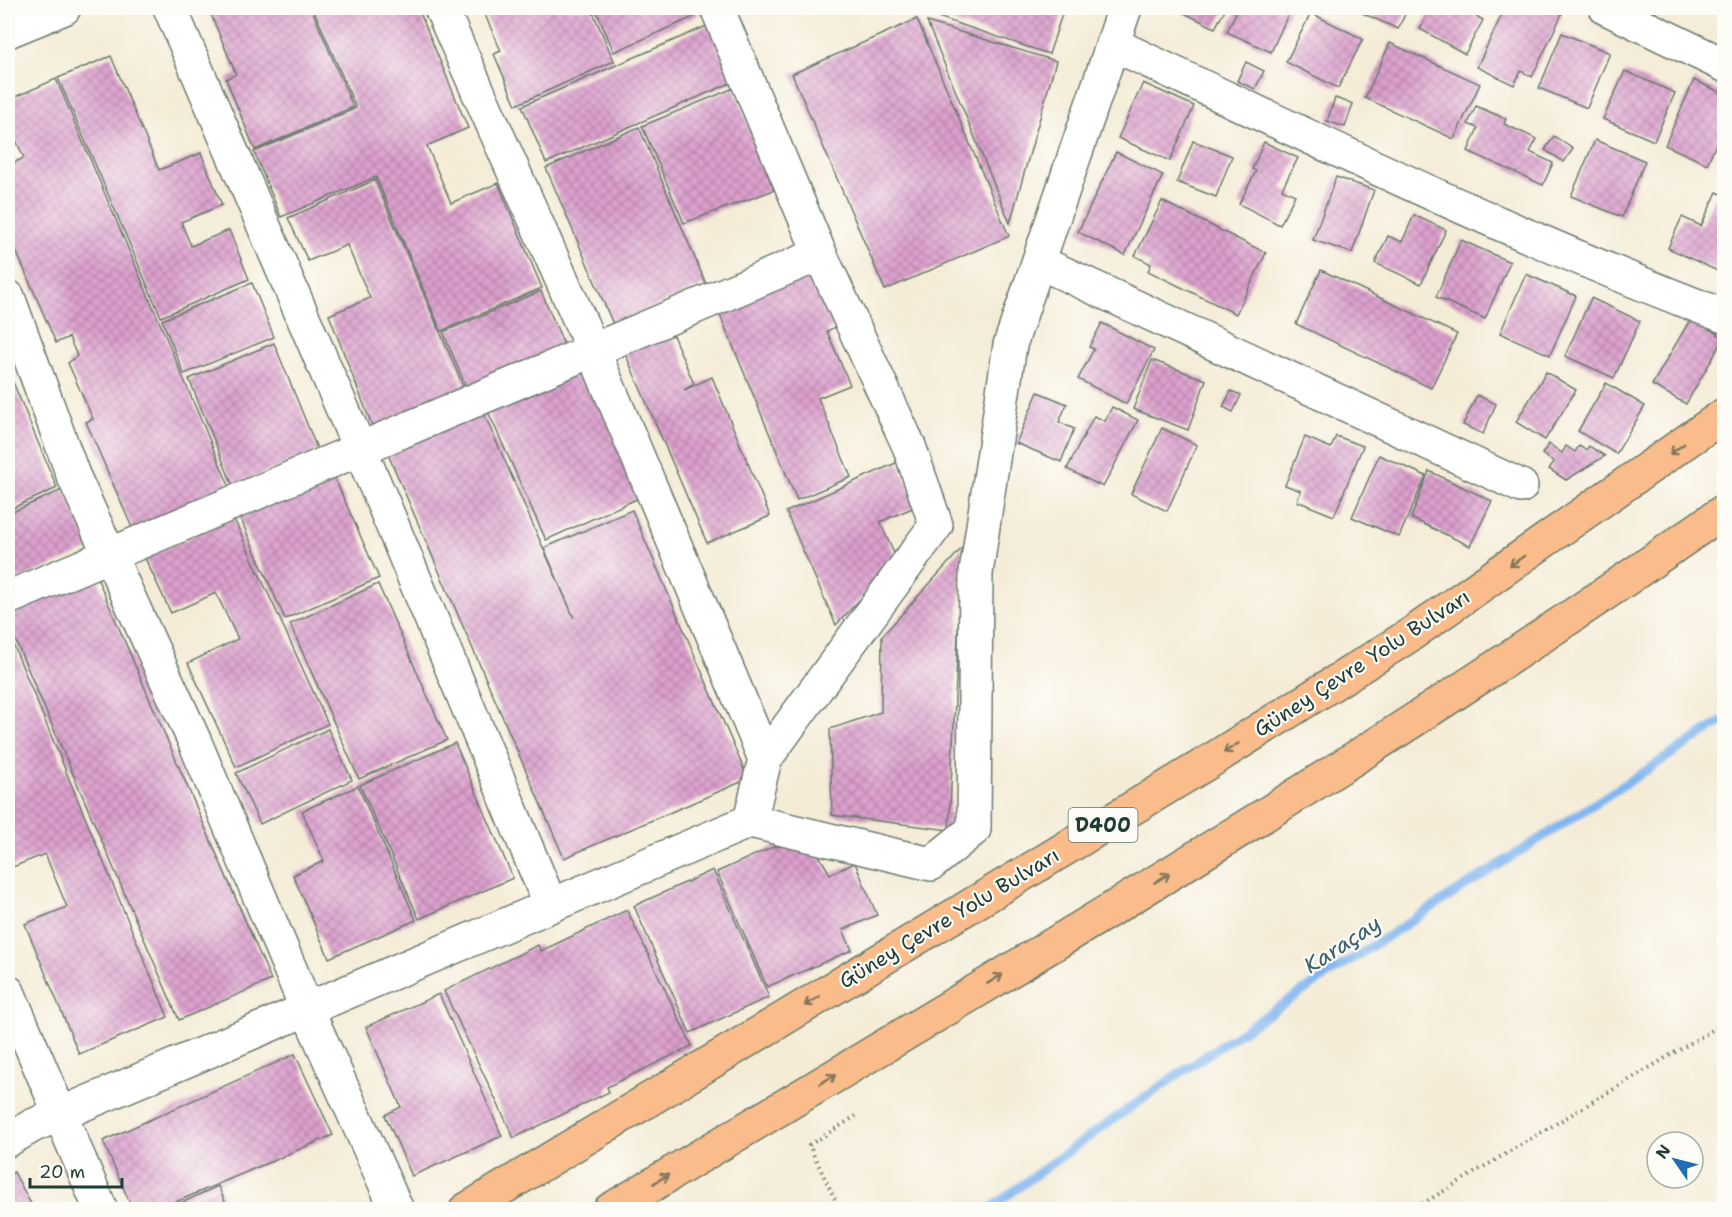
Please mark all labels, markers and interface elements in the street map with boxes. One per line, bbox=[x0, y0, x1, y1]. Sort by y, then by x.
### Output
one-way arrow bbox=[1669, 443, 1685, 455]
one-way arrow bbox=[1509, 555, 1525, 567]
street label: Güney Çevre Yolu Bulvarı bbox=[1249, 583, 1475, 743]
one-way arrow bbox=[1222, 741, 1239, 754]
road number: D400 bbox=[1068, 808, 1138, 842]
street label: Güney Çevre Yolu Bulvarı bbox=[834, 841, 1064, 995]
one-way arrow bbox=[1153, 872, 1170, 884]
water label: Karaçay bbox=[1298, 909, 1387, 980]
one-way arrow bbox=[986, 972, 1003, 984]
one-way arrow bbox=[804, 995, 821, 1007]
one-way arrow bbox=[819, 1073, 836, 1085]
north arrow bbox=[1645, 1130, 1705, 1190]
text: N bbox=[1651, 1140, 1675, 1163]
scale bar bbox=[30, 1151, 122, 1189]
text: 20 m bbox=[39, 1160, 85, 1184]
one-way arrow bbox=[652, 1173, 669, 1185]

